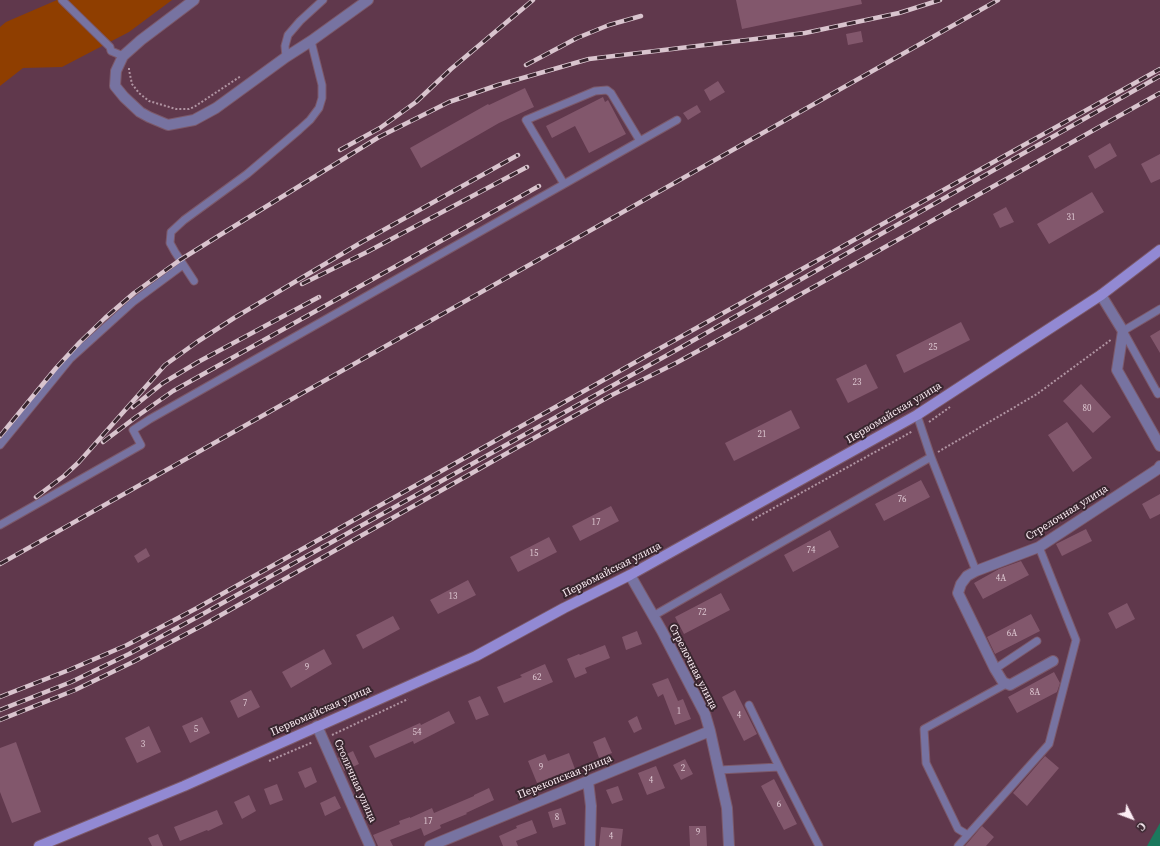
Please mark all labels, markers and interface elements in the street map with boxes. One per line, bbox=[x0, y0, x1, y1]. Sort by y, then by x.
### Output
house number: 31 bbox=[1067, 213, 1075, 223]
house number: 25 bbox=[929, 343, 937, 353]
house number: 23 bbox=[853, 378, 861, 388]
street label: Первомайская улица bbox=[844, 379, 944, 447]
house number: 80 bbox=[1083, 404, 1091, 414]
house number: 21 bbox=[758, 430, 766, 440]
street label: Стрелочная улица bbox=[1024, 482, 1110, 544]
house number: 76 bbox=[898, 495, 906, 505]
house number: 17 bbox=[592, 518, 600, 528]
street label: Первомайская улица bbox=[560, 539, 664, 601]
house number: 74 bbox=[807, 546, 815, 556]
house number: 15 bbox=[530, 549, 538, 559]
house number: 4А bbox=[996, 574, 1006, 584]
house number: 13 bbox=[449, 592, 457, 602]
house number: 72 bbox=[698, 608, 706, 618]
street label: Стрелочная улица bbox=[666, 622, 720, 712]
house number: 6А bbox=[1007, 629, 1017, 639]
house number: 9 bbox=[305, 663, 309, 673]
house number: 62 bbox=[533, 673, 541, 683]
street label: Первомайская улица bbox=[269, 683, 373, 739]
house number: 8А bbox=[1030, 688, 1040, 698]
house number: 7 bbox=[243, 699, 247, 709]
house number: 1 bbox=[677, 707, 681, 717]
house number: 4 bbox=[737, 711, 741, 721]
house number: 5 bbox=[194, 725, 198, 735]
house number: 54 bbox=[413, 728, 421, 738]
street label: Столичная улица bbox=[331, 737, 379, 825]
house number: 3 bbox=[141, 740, 145, 750]
street label: Перекопская улица bbox=[516, 752, 614, 802]
house number: 9 bbox=[539, 763, 543, 773]
house number: 2 bbox=[681, 764, 685, 774]
house number: 4 bbox=[649, 776, 653, 786]
north arrow bbox=[1112, 798, 1152, 838]
house number: 6 bbox=[777, 800, 781, 810]
house number: 8 bbox=[555, 813, 559, 823]
house number: 17 bbox=[424, 817, 432, 827]
text: С bbox=[1133, 819, 1149, 834]
house number: 9 bbox=[696, 828, 700, 838]
house number: 4 bbox=[609, 832, 613, 842]

